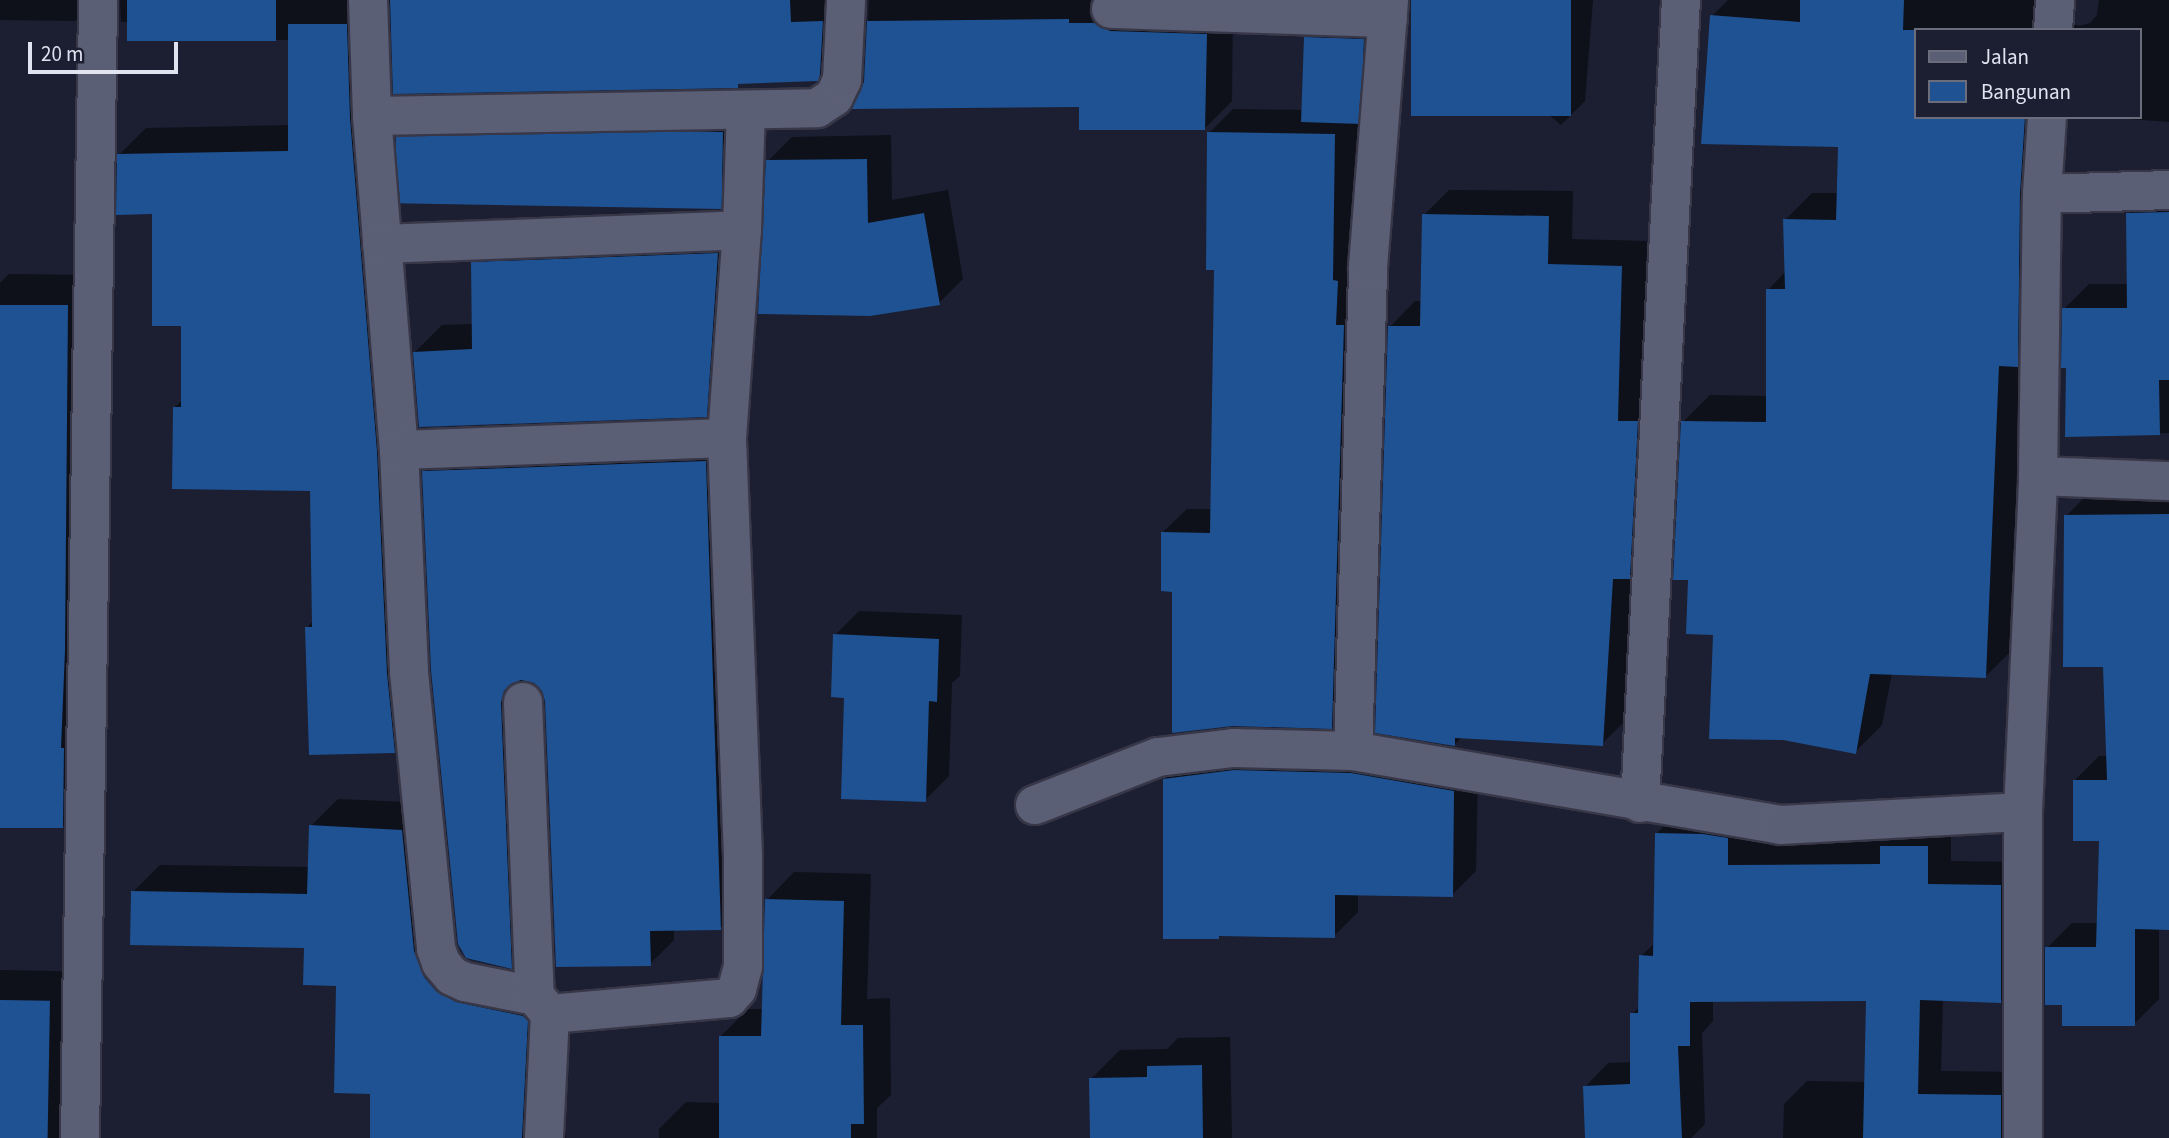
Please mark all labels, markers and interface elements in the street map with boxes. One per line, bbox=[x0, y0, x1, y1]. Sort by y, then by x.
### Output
scale bar bbox=[32, 28, 182, 72]
legend bbox=[1913, 28, 2141, 119]
text: 20 m bbox=[41, 39, 83, 69]
text: Jalan bbox=[1981, 42, 2029, 72]
text: Bangunan bbox=[1981, 77, 2071, 107]

